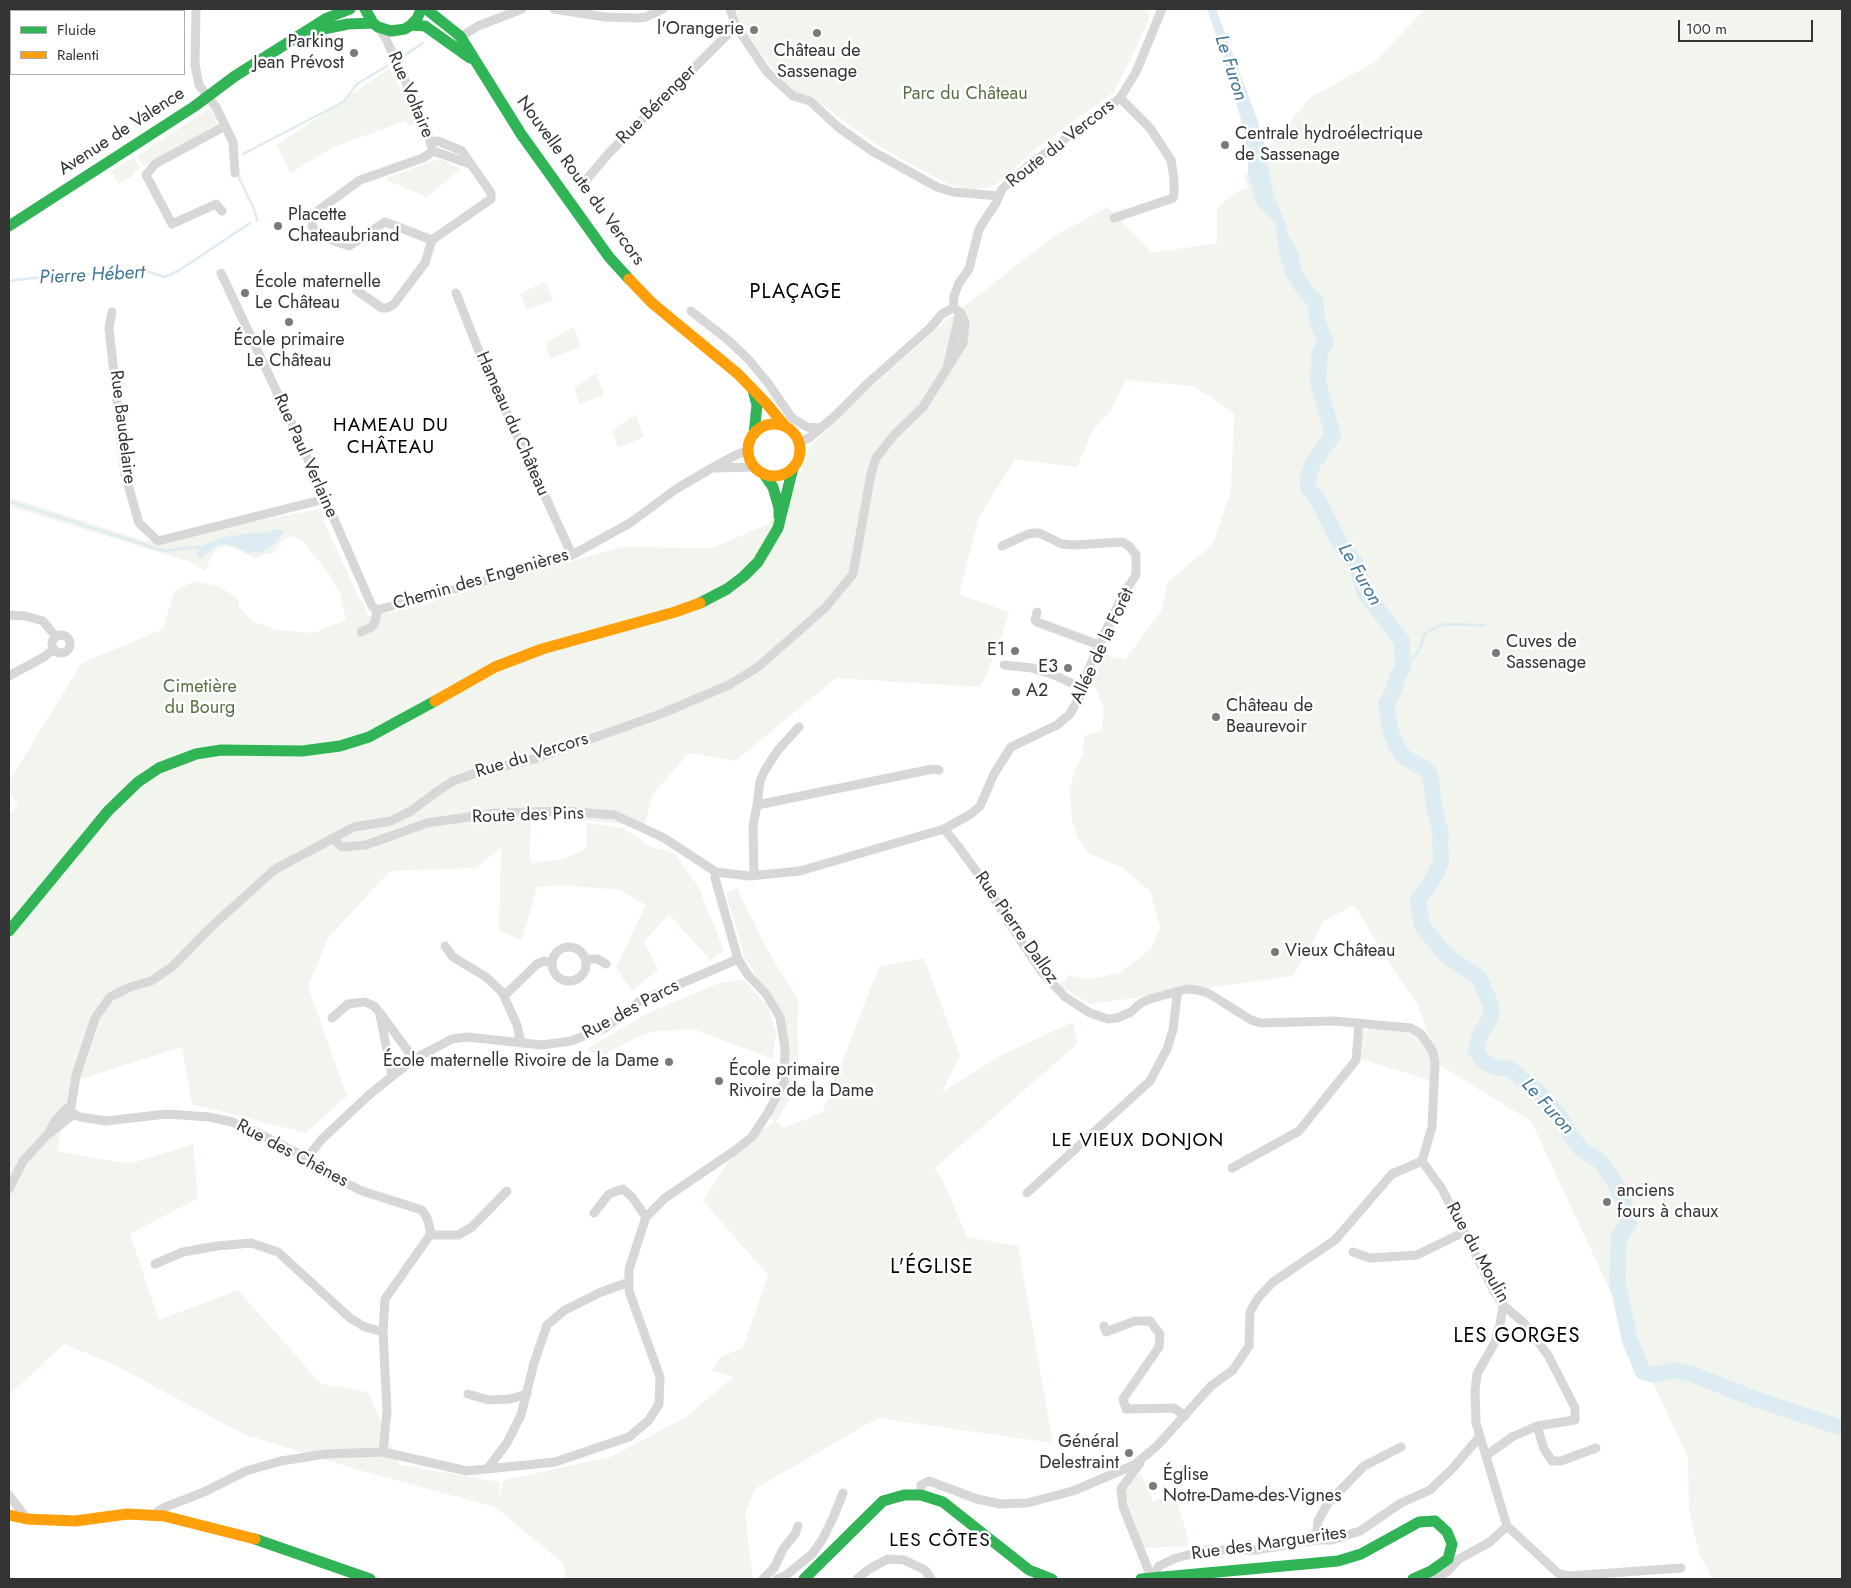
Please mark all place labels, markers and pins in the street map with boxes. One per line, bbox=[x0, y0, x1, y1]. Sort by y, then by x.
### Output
place label: l'Orangerie bbox=[657, 19, 744, 41]
marker: l'Orangerie bbox=[748, 24, 760, 36]
marker: Château de Sassenage bbox=[811, 27, 823, 39]
place label: Parking Jean Prévost bbox=[253, 32, 344, 74]
place label: Château de Sassenage bbox=[773, 41, 861, 84]
marker: Parking Jean Prévost bbox=[348, 47, 360, 59]
place label: Centrale hydroélectrique de Sassenage bbox=[1235, 124, 1423, 166]
marker: Centrale hydroélectrique de Sassenage bbox=[1219, 139, 1231, 151]
place label: Placette Chateaubriand bbox=[288, 205, 400, 248]
marker: Placette Chateaubriand bbox=[272, 220, 284, 232]
place label: École maternelle Le Château bbox=[255, 272, 381, 314]
marker: École maternelle Le Château bbox=[239, 287, 251, 299]
marker: École primaire Le Château bbox=[283, 316, 295, 328]
place label: École primaire Le Château bbox=[234, 330, 344, 372]
place label: Cuves de Sassenage bbox=[1506, 632, 1586, 674]
place label: E1 bbox=[987, 640, 1005, 662]
marker: E1 bbox=[1009, 645, 1021, 657]
marker: Cuves de Sassenage bbox=[1490, 647, 1502, 659]
place label: E3 bbox=[1038, 657, 1058, 679]
marker: E3 bbox=[1062, 662, 1074, 674]
place label: A2 bbox=[1026, 681, 1048, 703]
marker: A2 bbox=[1010, 686, 1022, 698]
place label: Château de Beaurevoir bbox=[1226, 696, 1313, 739]
marker: Château de Beaurevoir bbox=[1210, 711, 1222, 723]
place label: Vieux Château bbox=[1285, 941, 1395, 963]
marker: Vieux Château bbox=[1269, 946, 1281, 958]
place label: École maternelle Rivoire de la Dame bbox=[383, 1051, 659, 1073]
marker: École maternelle Rivoire de la Dame bbox=[663, 1056, 675, 1068]
place label: École primaire Rivoire de la Dame bbox=[729, 1060, 874, 1102]
marker: École primaire Rivoire de la Dame bbox=[713, 1075, 725, 1087]
place label: anciens fours à chaux bbox=[1617, 1181, 1718, 1224]
marker: anciens fours à chaux bbox=[1601, 1196, 1613, 1208]
place label: Général Delestraint bbox=[1039, 1432, 1119, 1475]
marker: Général Delestraint bbox=[1123, 1447, 1135, 1459]
place label: Église Notre-Dame-des-Vignes bbox=[1163, 1465, 1341, 1508]
marker: Église Notre-Dame-des-Vignes bbox=[1147, 1480, 1159, 1492]

